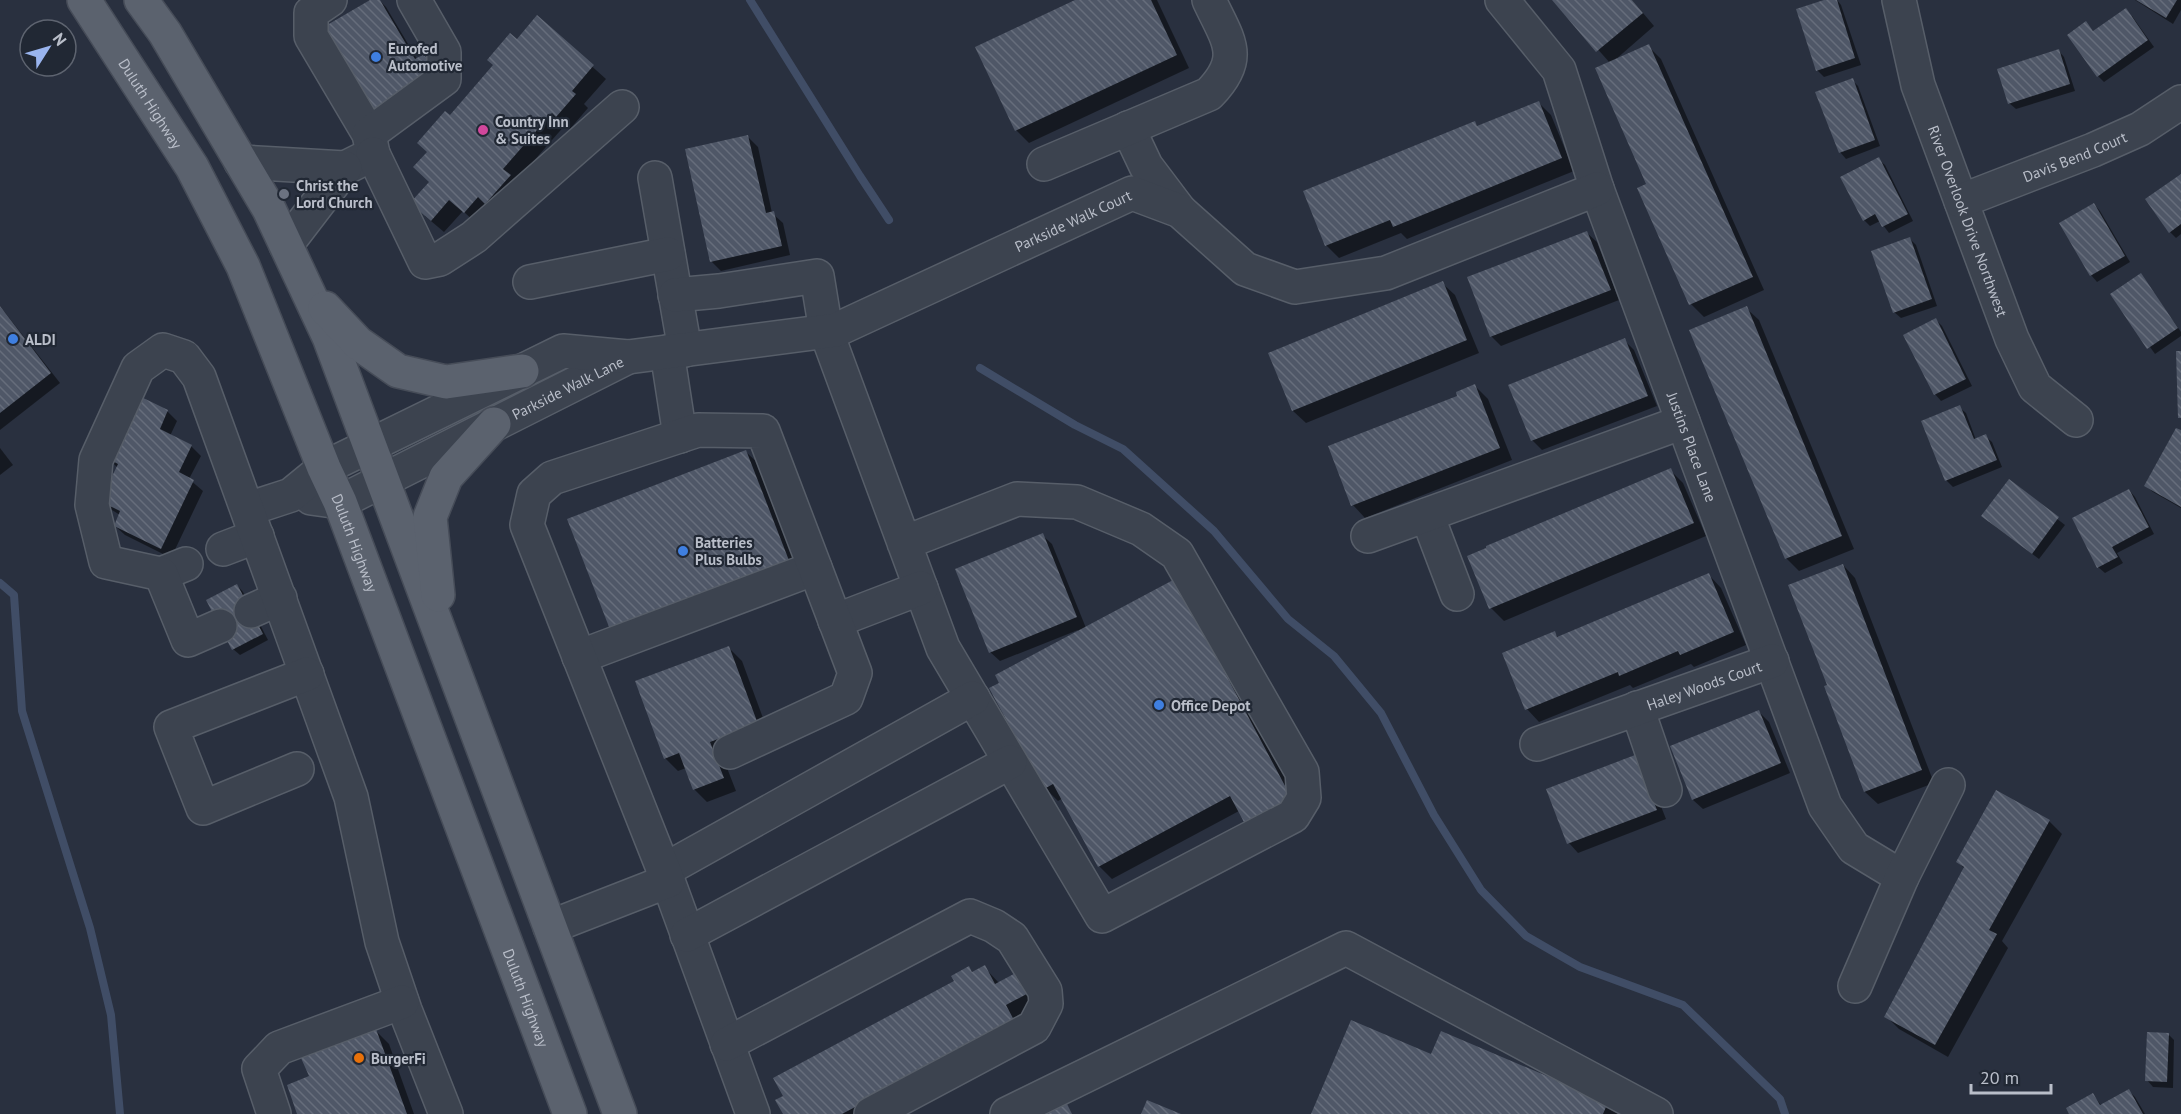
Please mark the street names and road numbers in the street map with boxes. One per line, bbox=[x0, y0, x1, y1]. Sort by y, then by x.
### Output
street label: Duluth Highway bbox=[115, 55, 187, 152]
street label: River Overlook Drive Northwest bbox=[1924, 123, 2012, 319]
street label: Davis Bend Court bbox=[2020, 127, 2129, 186]
street label: Parkside Walk Court bbox=[1011, 185, 1134, 256]
street label: Parkside Walk Lane bbox=[508, 351, 627, 424]
street label: Justins Place Lane bbox=[1663, 388, 1721, 504]
street label: Duluth Highway bbox=[328, 490, 382, 595]
street label: Haley Woods Court bbox=[1644, 656, 1764, 714]
street label: Duluth Highway bbox=[499, 946, 553, 1050]

